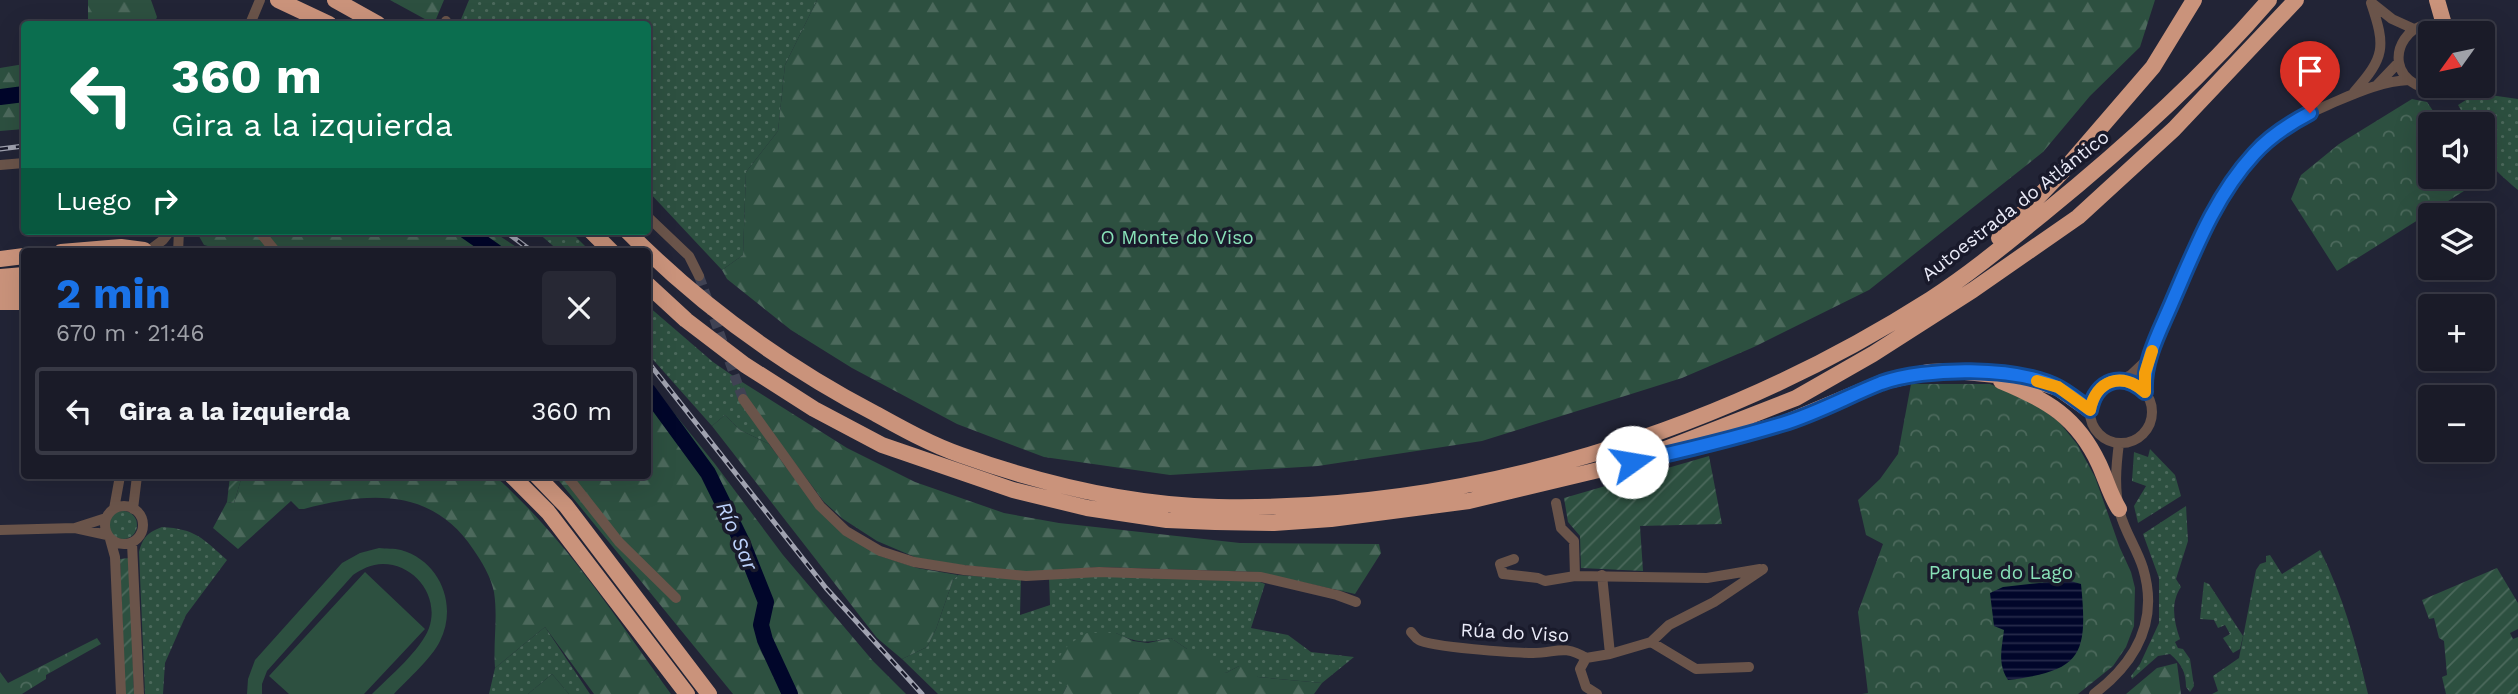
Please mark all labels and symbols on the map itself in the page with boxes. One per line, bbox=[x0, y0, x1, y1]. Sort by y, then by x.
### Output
north arrow bbox=[2418, 21, 2496, 98]
pin bbox=[2280, 41, 2340, 113]
street label: Autoestrada do Atlántico bbox=[1917, 125, 2114, 286]
park label: O Monte do Viso bbox=[1100, 226, 1254, 249]
position arrow bbox=[1595, 425, 1669, 499]
water label: Río Sar bbox=[711, 497, 764, 575]
park label: Parque do Lago bbox=[1929, 561, 2073, 584]
street label: Rúa do Viso bbox=[1460, 618, 1570, 647]

